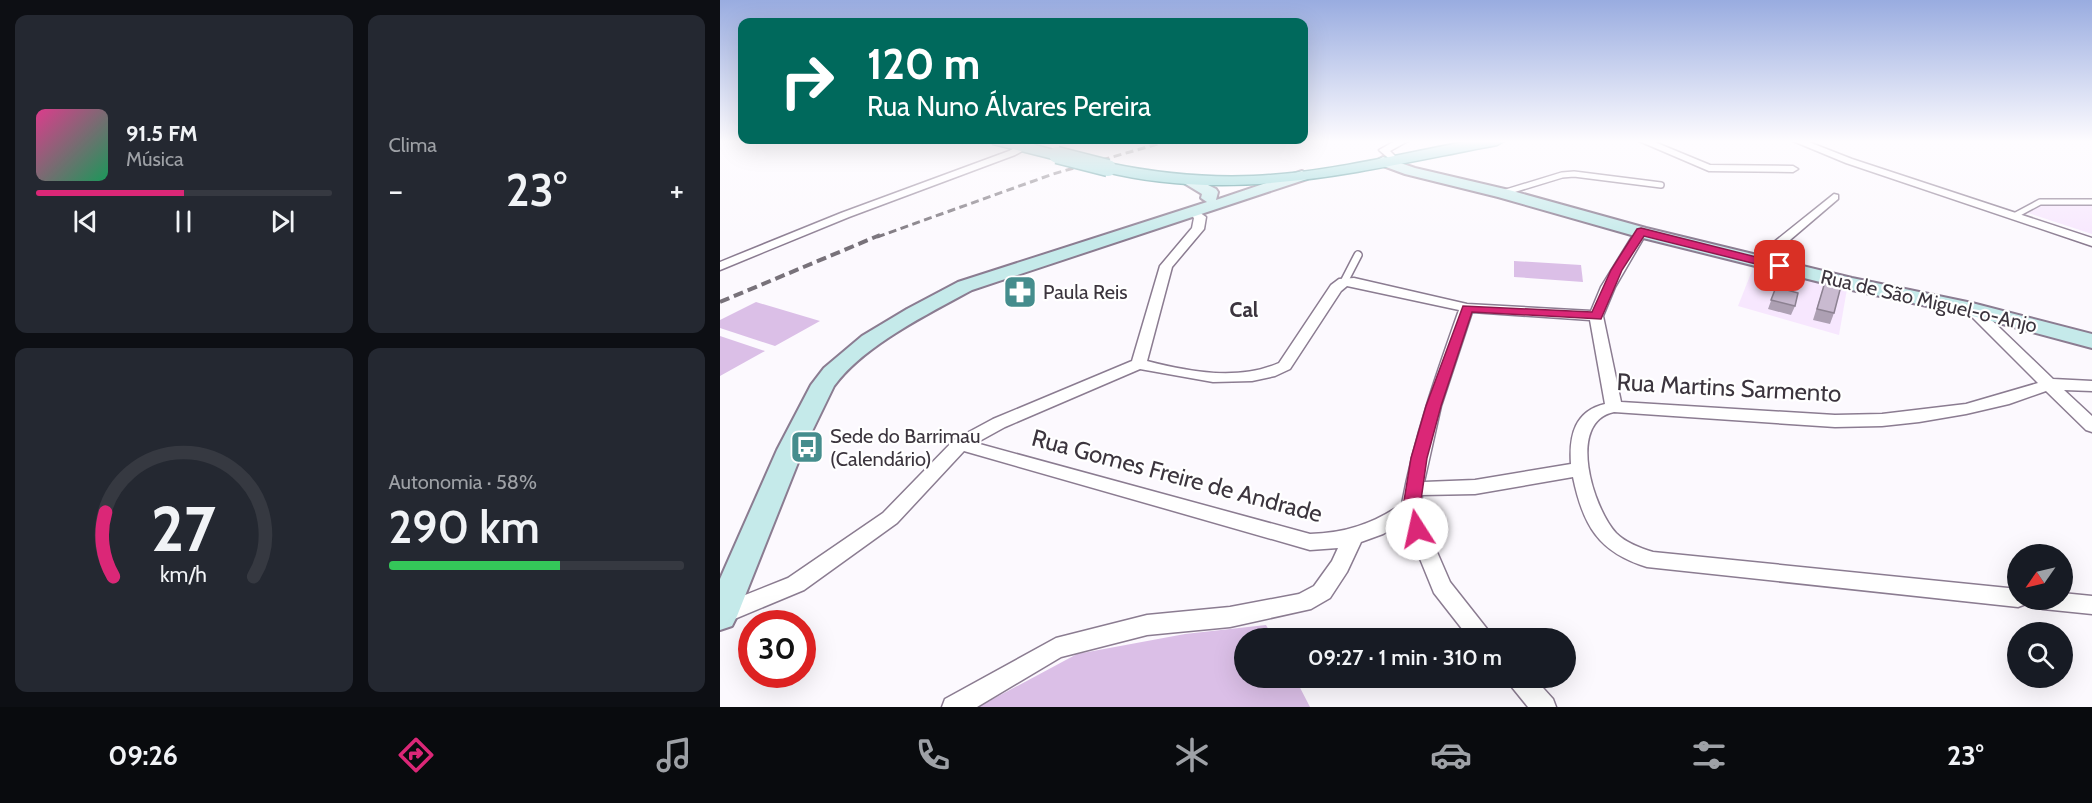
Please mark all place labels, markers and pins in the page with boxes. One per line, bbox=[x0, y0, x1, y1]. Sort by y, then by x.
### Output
pin bbox=[1754, 240, 1805, 291]
pharmacy icon: Paula Reis bbox=[1002, 274, 1038, 310]
place label: Paula Reis bbox=[1043, 280, 1128, 304]
place label: Sede do Barrimau (Calendário) bbox=[830, 424, 980, 471]
bus stop icon: Sede do Barrimau (Calendário) bbox=[789, 429, 825, 465]

